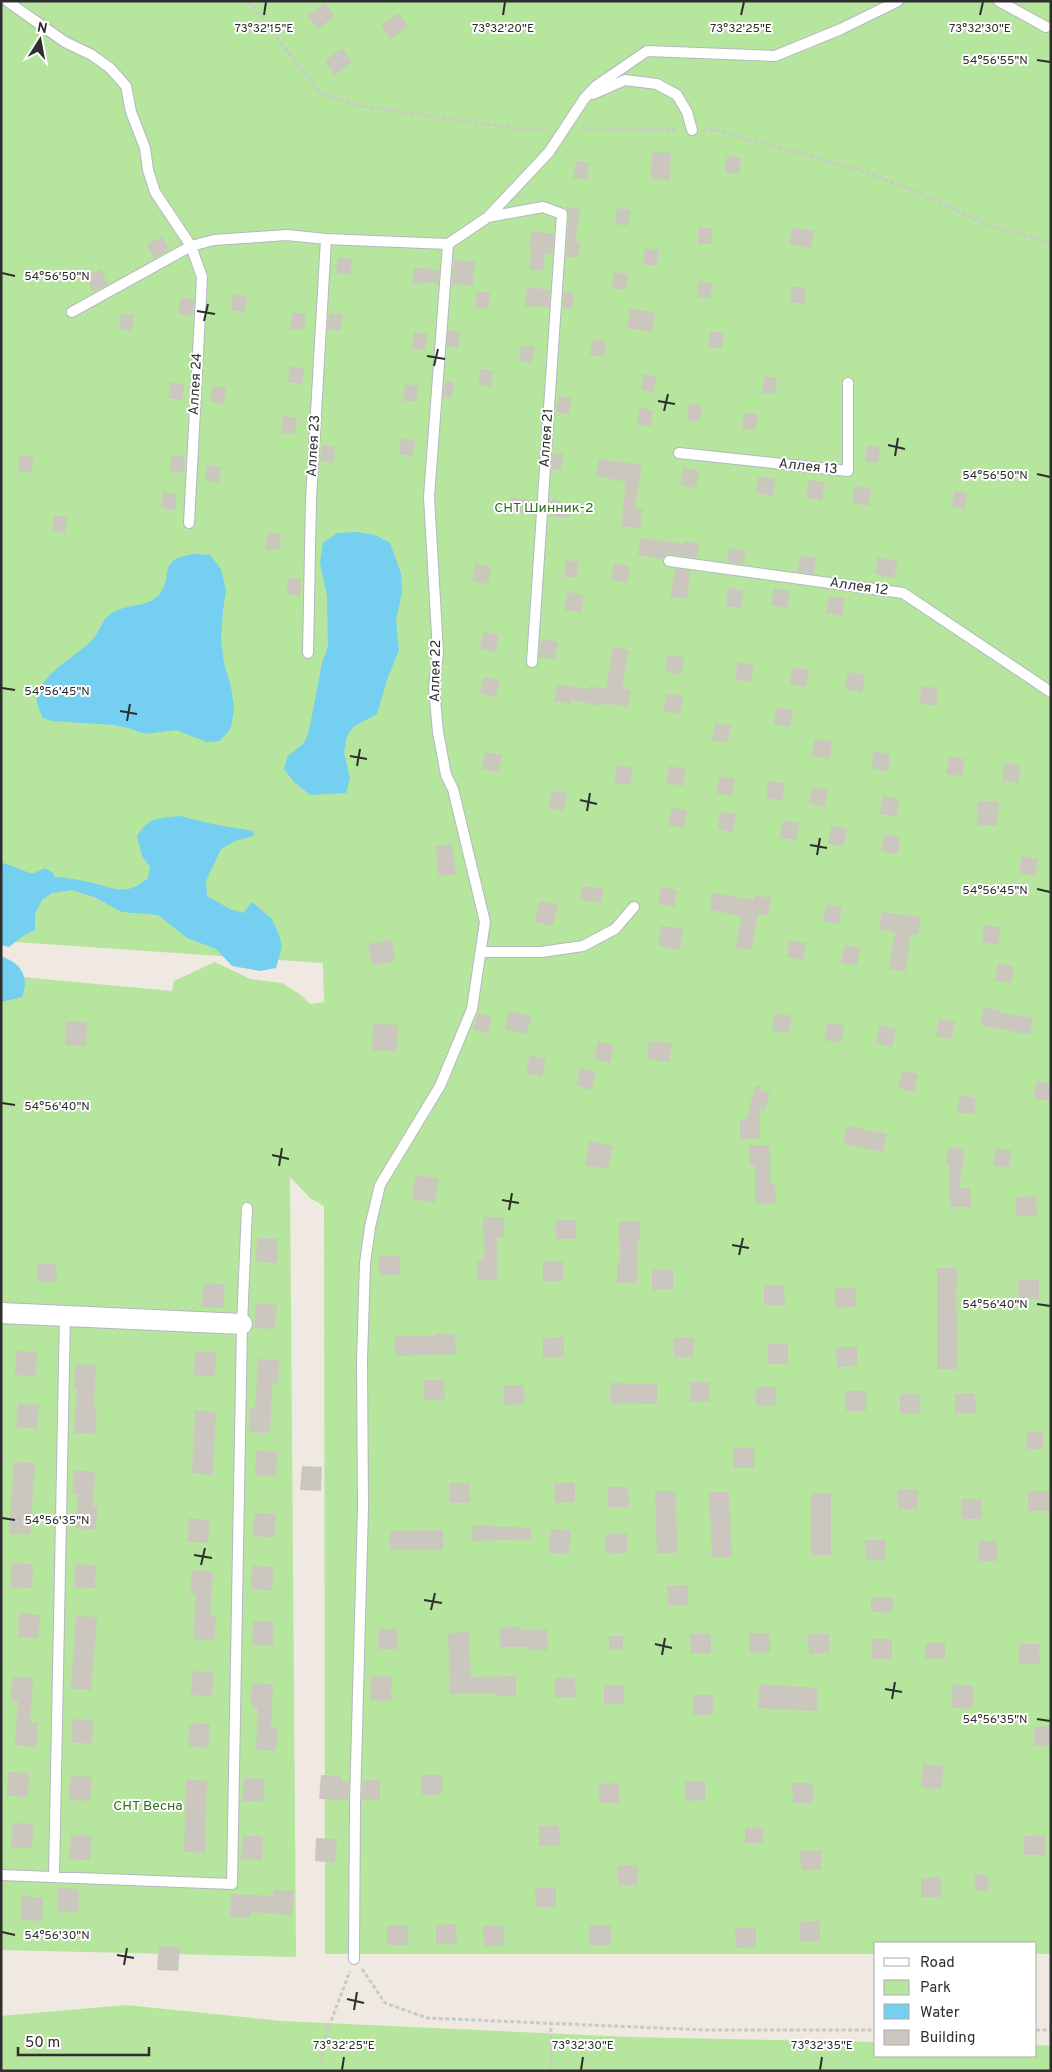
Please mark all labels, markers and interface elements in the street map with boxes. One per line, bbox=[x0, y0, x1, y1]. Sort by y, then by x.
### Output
north arrow bbox=[15, 15, 65, 65]
text: N bbox=[36, 19, 49, 38]
text: 73°32'15"E bbox=[234, 21, 294, 37]
text: 73°32'20"E bbox=[472, 21, 534, 37]
text: 73°32'25"E bbox=[710, 21, 772, 37]
text: 73°32'30"E bbox=[949, 21, 1011, 37]
text: 54°56'55"N bbox=[962, 53, 1028, 69]
text: 54°56'50"N bbox=[24, 269, 90, 285]
street label: Аллея 24 bbox=[186, 352, 206, 416]
street label: Аллея 21 bbox=[536, 408, 558, 468]
street label: Аллея 23 bbox=[304, 414, 324, 478]
street label: Аллея 13 bbox=[778, 455, 838, 479]
text: 54°56'50"N bbox=[962, 468, 1028, 484]
park label: СНТ Шинник-2 bbox=[494, 500, 594, 517]
street label: Аллея 12 bbox=[828, 574, 890, 600]
street label: Аллея 22 bbox=[427, 640, 445, 702]
text: 54°56'45"N bbox=[24, 684, 90, 700]
text: 54°56'45"N bbox=[962, 883, 1028, 899]
text: 54°56'40"N bbox=[24, 1099, 90, 1115]
text: 54°56'40"N bbox=[962, 1297, 1028, 1313]
text: 54°56'35"N bbox=[24, 1513, 90, 1529]
text: 54°56'35"N bbox=[962, 1712, 1028, 1728]
park label: СНТ Весна bbox=[113, 1798, 183, 1815]
text: 54°56'30"N bbox=[24, 1928, 90, 1944]
legend bbox=[874, 1942, 1037, 2057]
text: Road bbox=[920, 1954, 955, 1973]
text: Park bbox=[920, 1979, 951, 1998]
text: Water bbox=[920, 2004, 960, 2023]
scale bar bbox=[18, 2024, 149, 2056]
text: Building bbox=[920, 2029, 975, 2048]
text: 50 m bbox=[25, 2034, 60, 2053]
text: 73°32'25"E bbox=[313, 2038, 375, 2054]
text: 73°32'30"E bbox=[552, 2038, 614, 2054]
text: 73°32'35"E bbox=[791, 2038, 853, 2054]

